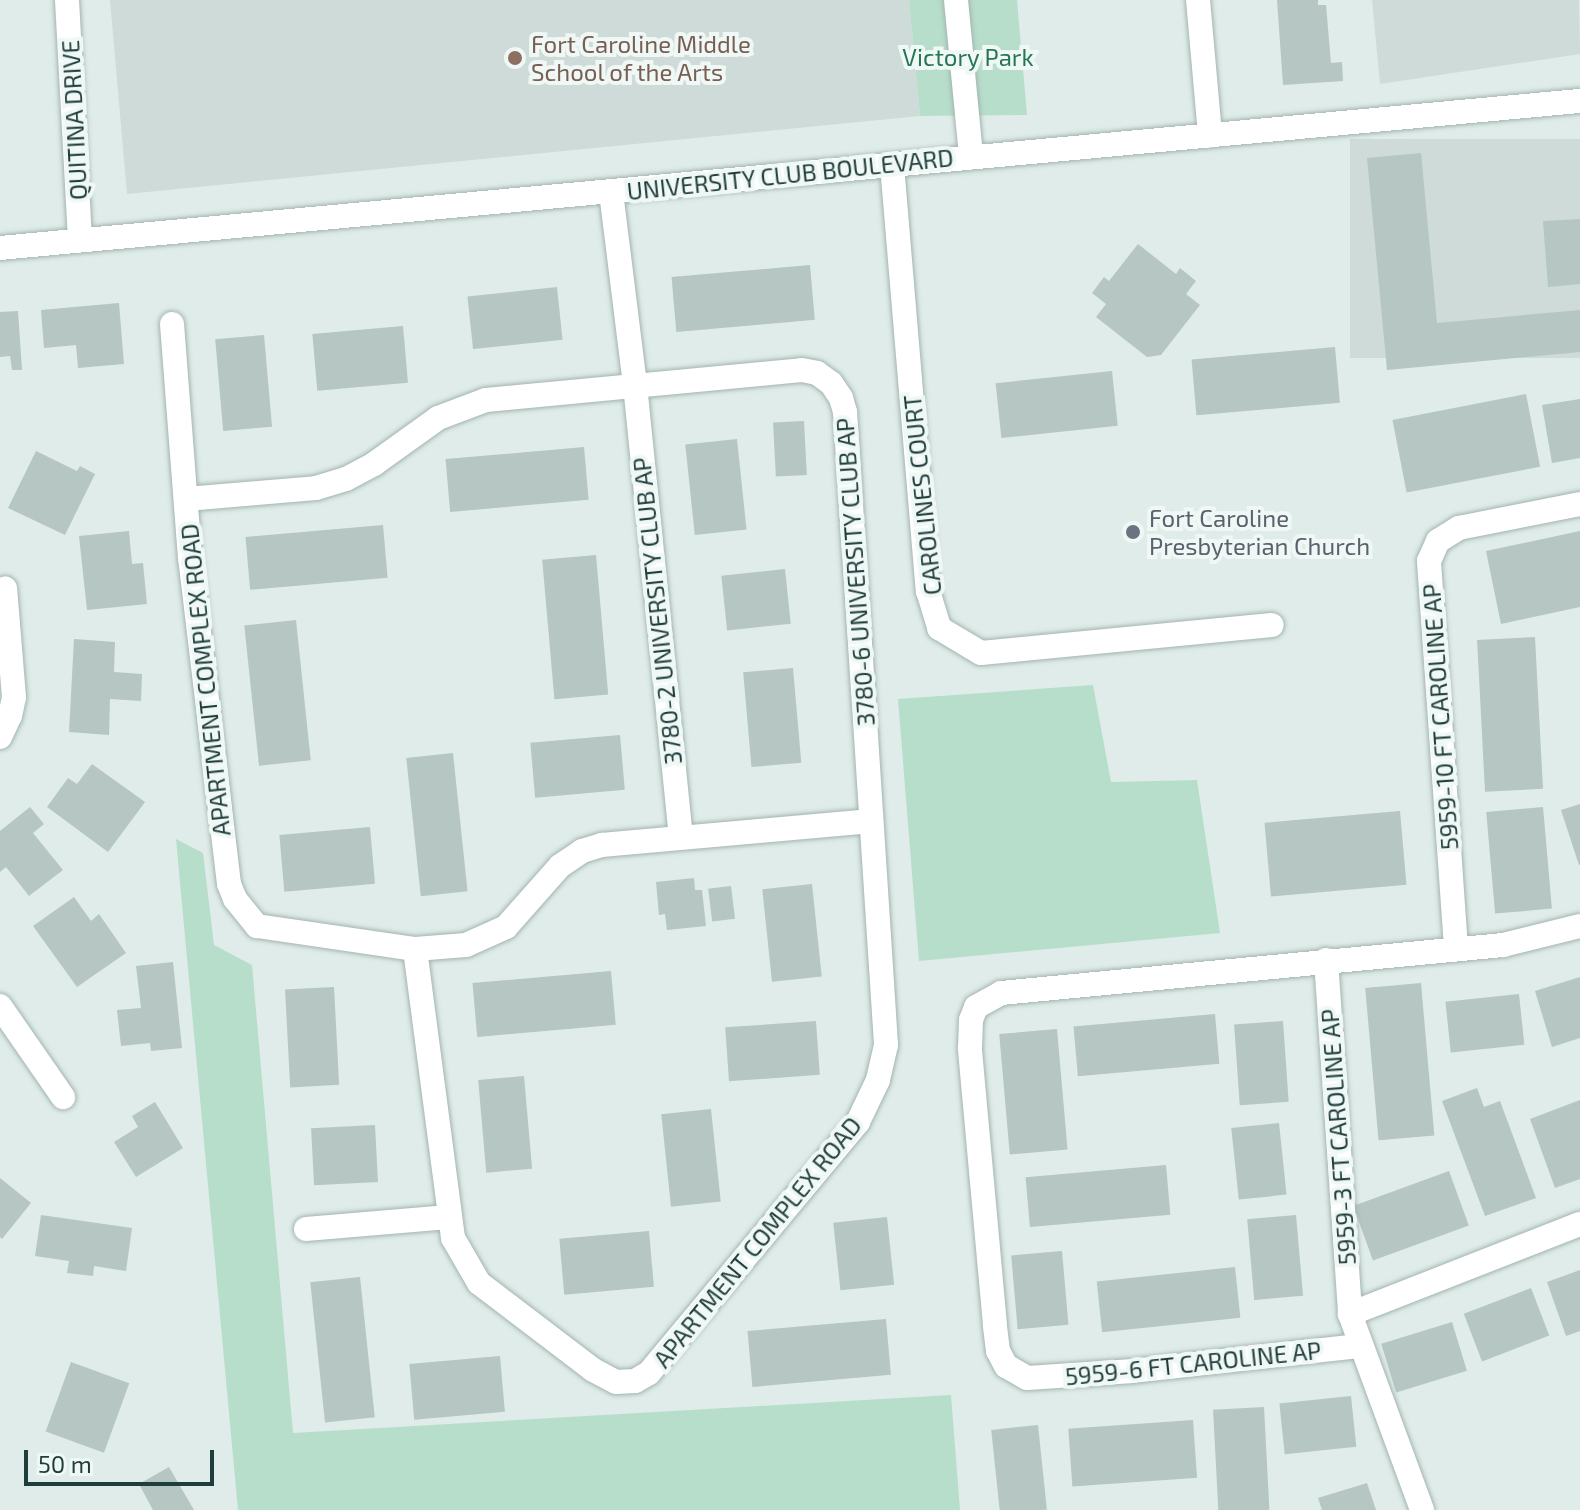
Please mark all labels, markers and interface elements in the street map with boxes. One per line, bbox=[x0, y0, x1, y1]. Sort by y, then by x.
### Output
place label: Fort Caroline Middle School of the Arts bbox=[531, 30, 751, 86]
street label: QUITINA DRIVE bbox=[55, 39, 93, 201]
park label: Victory Park bbox=[902, 43, 1034, 71]
marker: Fort Caroline Middle School of the Arts bbox=[506, 49, 524, 67]
street label: UNIVERSITY CLUB BOULEVARD bbox=[625, 142, 955, 206]
street label: CAROLINES COURT bbox=[897, 393, 947, 597]
street label: 3780-6 UNIVERSITY CLUB AP bbox=[830, 416, 880, 728]
street label: 3780-2 UNIVERSITY CLUB AP bbox=[626, 455, 688, 767]
place label: Fort Caroline Presbyterian Church bbox=[1149, 504, 1370, 560]
street label: APARTMENT COMPLEX ROAD bbox=[174, 522, 236, 838]
marker: Fort Caroline Presbyterian Church bbox=[1124, 523, 1142, 541]
street label: 5959-10 FT CAROLINE AP bbox=[1416, 582, 1464, 852]
street label: 5959-3 FT CAROLINE AP bbox=[1315, 1007, 1361, 1267]
street label: APARTMENT COMPLEX ROAD bbox=[647, 1111, 867, 1373]
street label: 5959-6 FT CAROLINE AP bbox=[1063, 1335, 1323, 1391]
scale bar bbox=[28, 1434, 218, 1484]
text: 50 m bbox=[38, 1449, 92, 1478]

